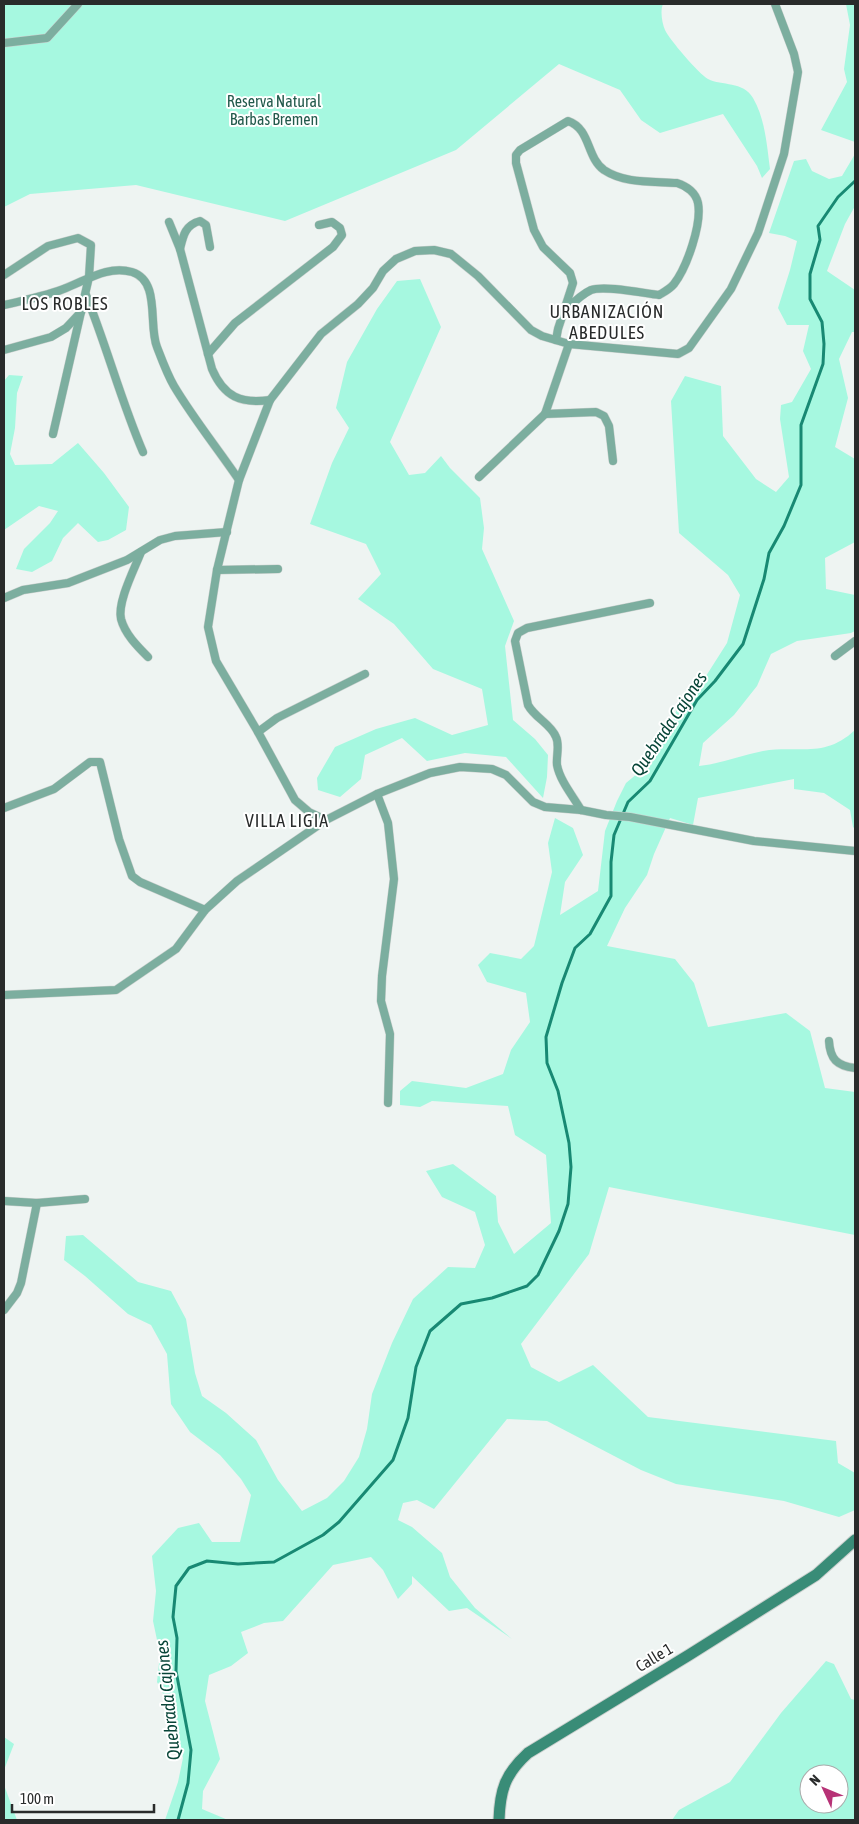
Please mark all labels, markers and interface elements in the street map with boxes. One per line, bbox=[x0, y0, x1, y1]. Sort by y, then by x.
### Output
park label: Reserva Natural Barbas Bremen bbox=[227, 92, 322, 128]
district label: LOS ROBLES bbox=[21, 293, 109, 314]
district label: URBANIZACIÓN ABEDULES bbox=[550, 301, 664, 343]
water label: Quebrada Cajones bbox=[626, 668, 711, 780]
district label: VILLA LIGIA bbox=[245, 810, 329, 831]
water label: Quebrada Cajones bbox=[151, 1639, 184, 1761]
street label: Calle 1 bbox=[632, 1639, 676, 1675]
north arrow bbox=[799, 1764, 849, 1814]
text: N bbox=[806, 1771, 823, 1788]
scale bar bbox=[12, 1782, 155, 1814]
text: 100 m bbox=[20, 1790, 54, 1807]

